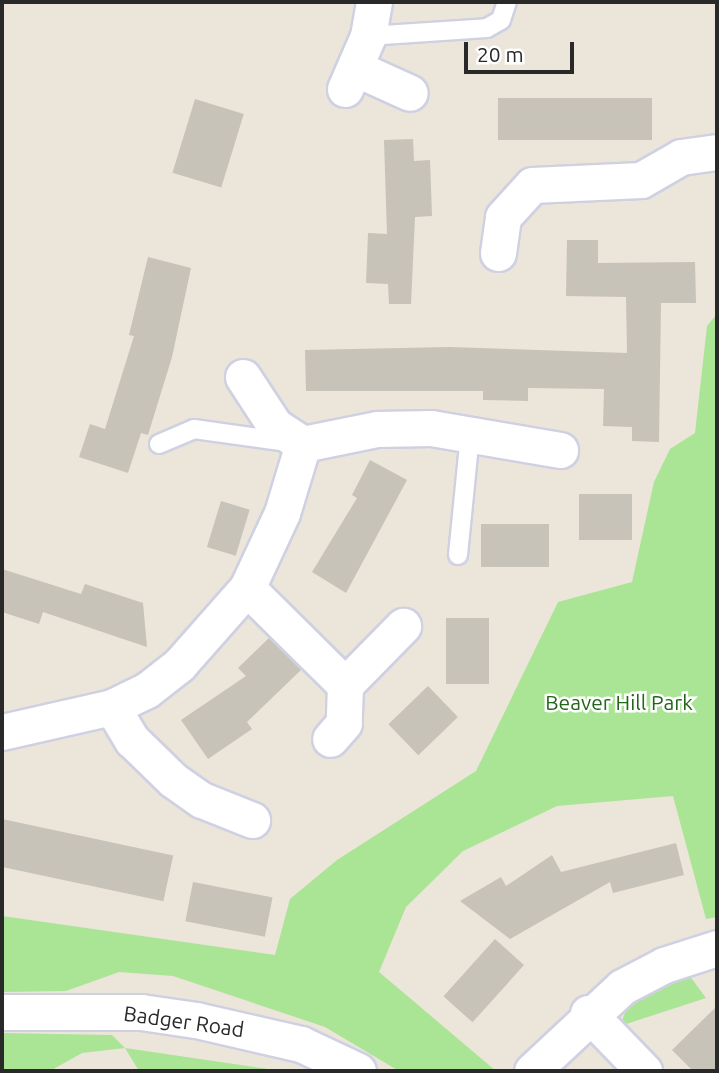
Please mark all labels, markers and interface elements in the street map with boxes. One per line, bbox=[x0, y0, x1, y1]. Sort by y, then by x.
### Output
scale bar bbox=[467, 28, 577, 72]
text: 20 m bbox=[477, 42, 524, 66]
park label: Beaver Hill Park bbox=[545, 689, 693, 715]
street label: Badger Road bbox=[122, 1000, 246, 1042]

